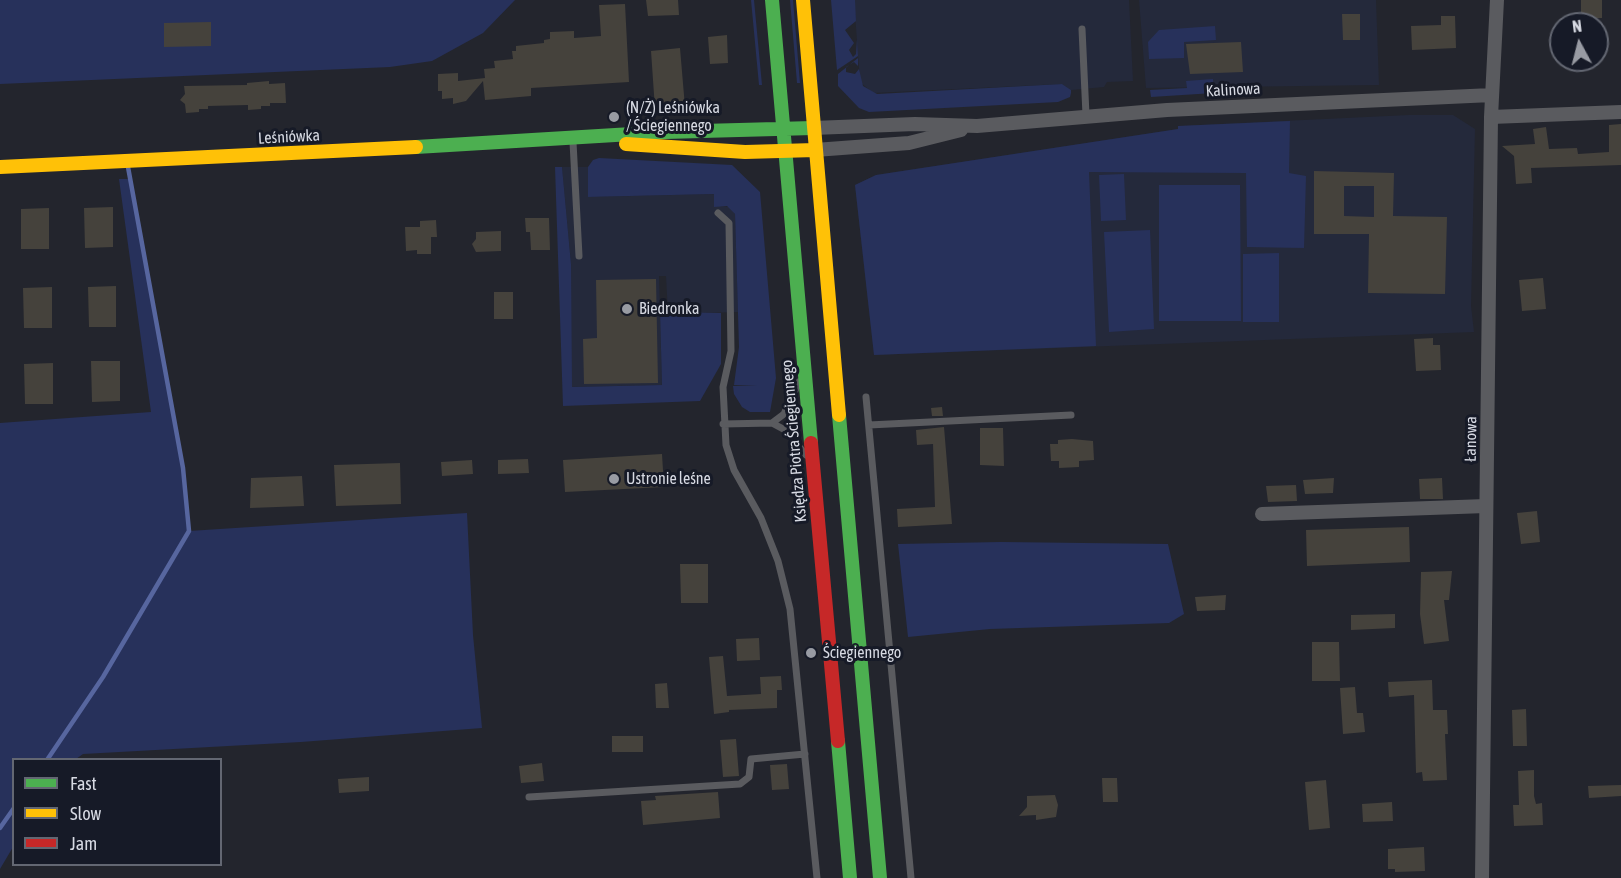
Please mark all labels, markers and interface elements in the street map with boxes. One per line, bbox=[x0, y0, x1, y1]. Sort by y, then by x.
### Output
north arrow bbox=[1549, 12, 1609, 72]
text: N bbox=[1571, 17, 1583, 36]
street label: Kalinowa bbox=[1205, 79, 1261, 101]
place label: (N/Ż) Leśniówka / Ściegiennego bbox=[626, 98, 720, 136]
marker: (N/Ż) Leśniówka / Ściegiennego bbox=[607, 110, 621, 124]
street label: Leśniówka bbox=[258, 126, 320, 148]
place label: Biedronka bbox=[639, 299, 700, 319]
marker: Biedronka bbox=[620, 302, 634, 316]
street label: Księdza Piotra Ściegiennego bbox=[777, 359, 811, 523]
street label: Łanowa bbox=[1461, 416, 1481, 462]
place label: Ustronie leśne bbox=[626, 469, 711, 489]
marker: Ustronie leśne bbox=[607, 472, 621, 486]
place label: Ściegiennego bbox=[823, 643, 901, 663]
marker: Ściegiennego bbox=[804, 646, 818, 660]
legend bbox=[12, 758, 222, 866]
text: Fast bbox=[70, 773, 97, 794]
text: Slow bbox=[70, 803, 101, 824]
text: Jam bbox=[70, 833, 97, 854]

